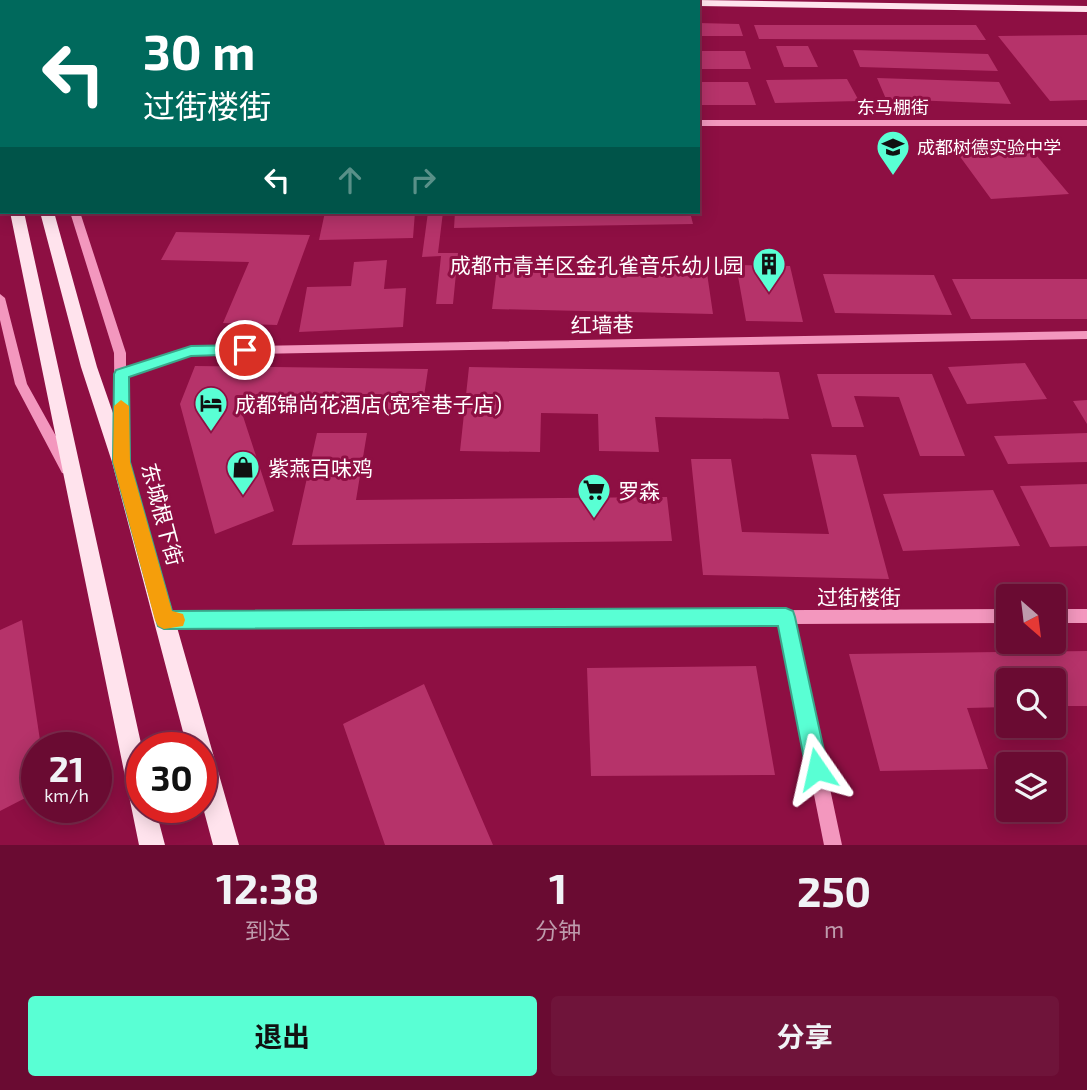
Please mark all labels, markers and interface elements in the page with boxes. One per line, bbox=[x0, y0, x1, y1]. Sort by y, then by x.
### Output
text: 30 m bbox=[143, 21, 255, 80]
icon: left bbox=[28, 28, 119, 119]
text: 过街楼街 bbox=[143, 86, 271, 124]
street label: 东马棚街 bbox=[857, 96, 929, 118]
school or university icon: 成都树德实验中学 bbox=[874, 128, 912, 177]
place label: 成都树德实验中学 bbox=[917, 136, 1061, 158]
icon: left bbox=[258, 161, 296, 199]
icon: ahead bbox=[331, 161, 369, 199]
icon: right bbox=[404, 161, 442, 199]
building icon: 成都市青羊区金孔雀音乐幼儿园 bbox=[750, 245, 788, 294]
place label: 成都市青羊区金孔雀音乐幼儿园 bbox=[450, 252, 744, 277]
street label: 红墙巷 bbox=[570, 311, 634, 337]
pin bbox=[215, 320, 275, 380]
icon: arrive bbox=[226, 331, 264, 369]
hotel icon: 成都锦尚花酒店(宽窄巷子店) bbox=[192, 384, 230, 433]
place label: 成都锦尚花酒店(宽窄巷子店) bbox=[235, 391, 502, 416]
shop icon: 紫燕百味鸡 bbox=[224, 448, 262, 497]
place label: 紫燕百味鸡 bbox=[268, 455, 373, 480]
street label: 东城根下街 bbox=[137, 460, 189, 568]
supermarket icon: 罗森 bbox=[575, 471, 613, 520]
place label: 罗森 bbox=[618, 478, 660, 503]
street label: 过街楼街 bbox=[817, 584, 901, 609]
north arrow bbox=[996, 584, 1066, 654]
map controls bbox=[996, 584, 1066, 822]
button: search bbox=[996, 668, 1066, 738]
speed limit sign: 30 bbox=[126, 732, 217, 823]
position arrow bbox=[780, 732, 854, 806]
text: 21 bbox=[49, 747, 84, 789]
button: layers bbox=[996, 752, 1066, 822]
text: km/h bbox=[44, 784, 89, 806]
text: 12:38 bbox=[216, 862, 319, 912]
text: 1 bbox=[549, 862, 567, 912]
text: 250 bbox=[797, 865, 871, 915]
text: m bbox=[824, 915, 844, 943]
text: 到达 bbox=[245, 916, 291, 944]
text: 分钟 bbox=[535, 916, 581, 944]
button: 退出 bbox=[28, 996, 537, 1076]
button: 分享 bbox=[551, 996, 1059, 1076]

